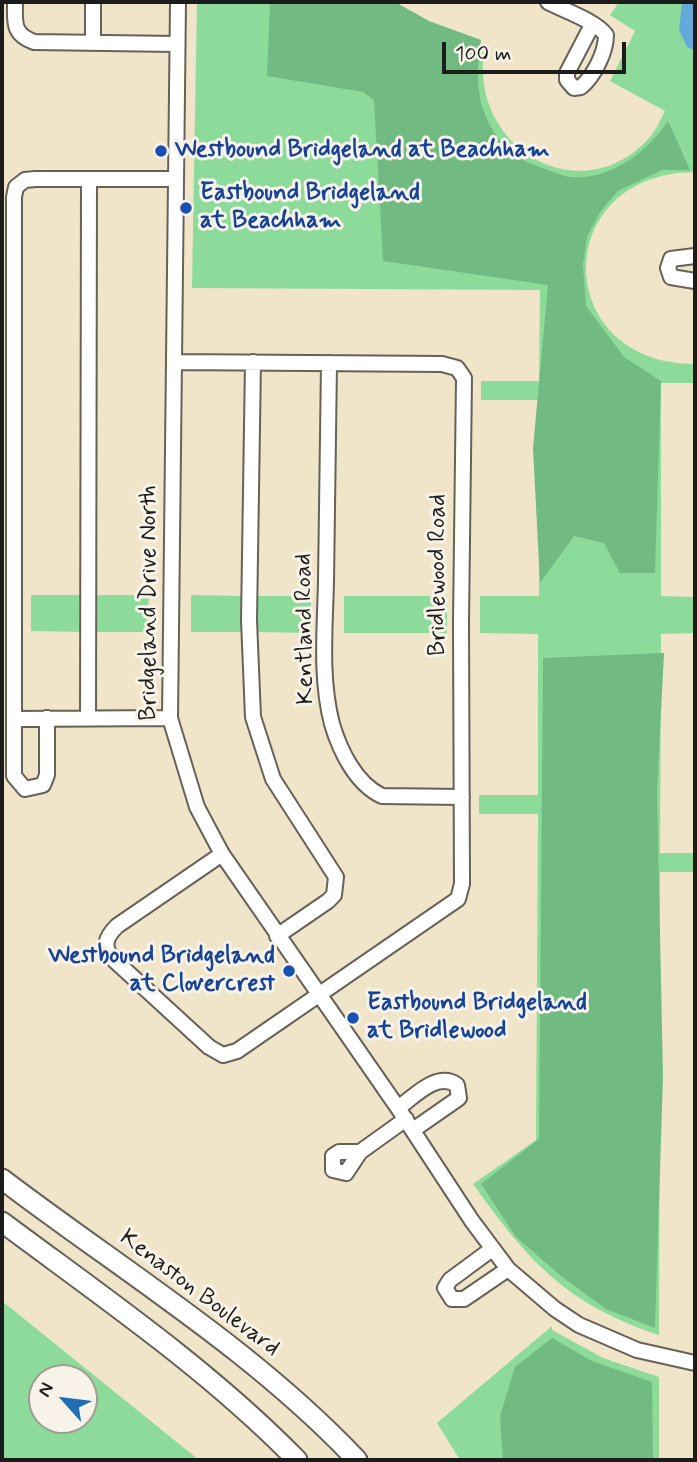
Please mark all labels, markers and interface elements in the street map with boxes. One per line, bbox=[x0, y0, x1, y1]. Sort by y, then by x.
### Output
scale bar bbox=[445, 28, 629, 72]
text: 100 m bbox=[455, 40, 511, 68]
place label: Westbound Bridgeland at Beachham bbox=[175, 137, 550, 165]
marker: Westbound Bridgeland at Beachham bbox=[153, 143, 169, 159]
place label: Eastbound Bridgeland at Beachham bbox=[200, 180, 420, 236]
marker: Eastbound Bridgeland at Beachham bbox=[178, 200, 194, 216]
street label: Bridgeland Drive North bbox=[136, 485, 164, 721]
street label: Bridlewood Road bbox=[425, 494, 453, 656]
street label: Kentland Road bbox=[290, 553, 322, 705]
place label: Westbound Bridgeland at Clovercrest bbox=[48, 943, 275, 999]
marker: Westbound Bridgeland at Clovercrest bbox=[281, 963, 297, 979]
place label: Eastbound Bridgeland at Bridlewood bbox=[367, 990, 587, 1046]
marker: Eastbound Bridgeland at Bridlewood bbox=[345, 1010, 361, 1026]
street label: Kenaston Boulevard bbox=[113, 1224, 285, 1364]
north arrow bbox=[28, 1364, 98, 1434]
text: N bbox=[32, 1378, 60, 1401]

